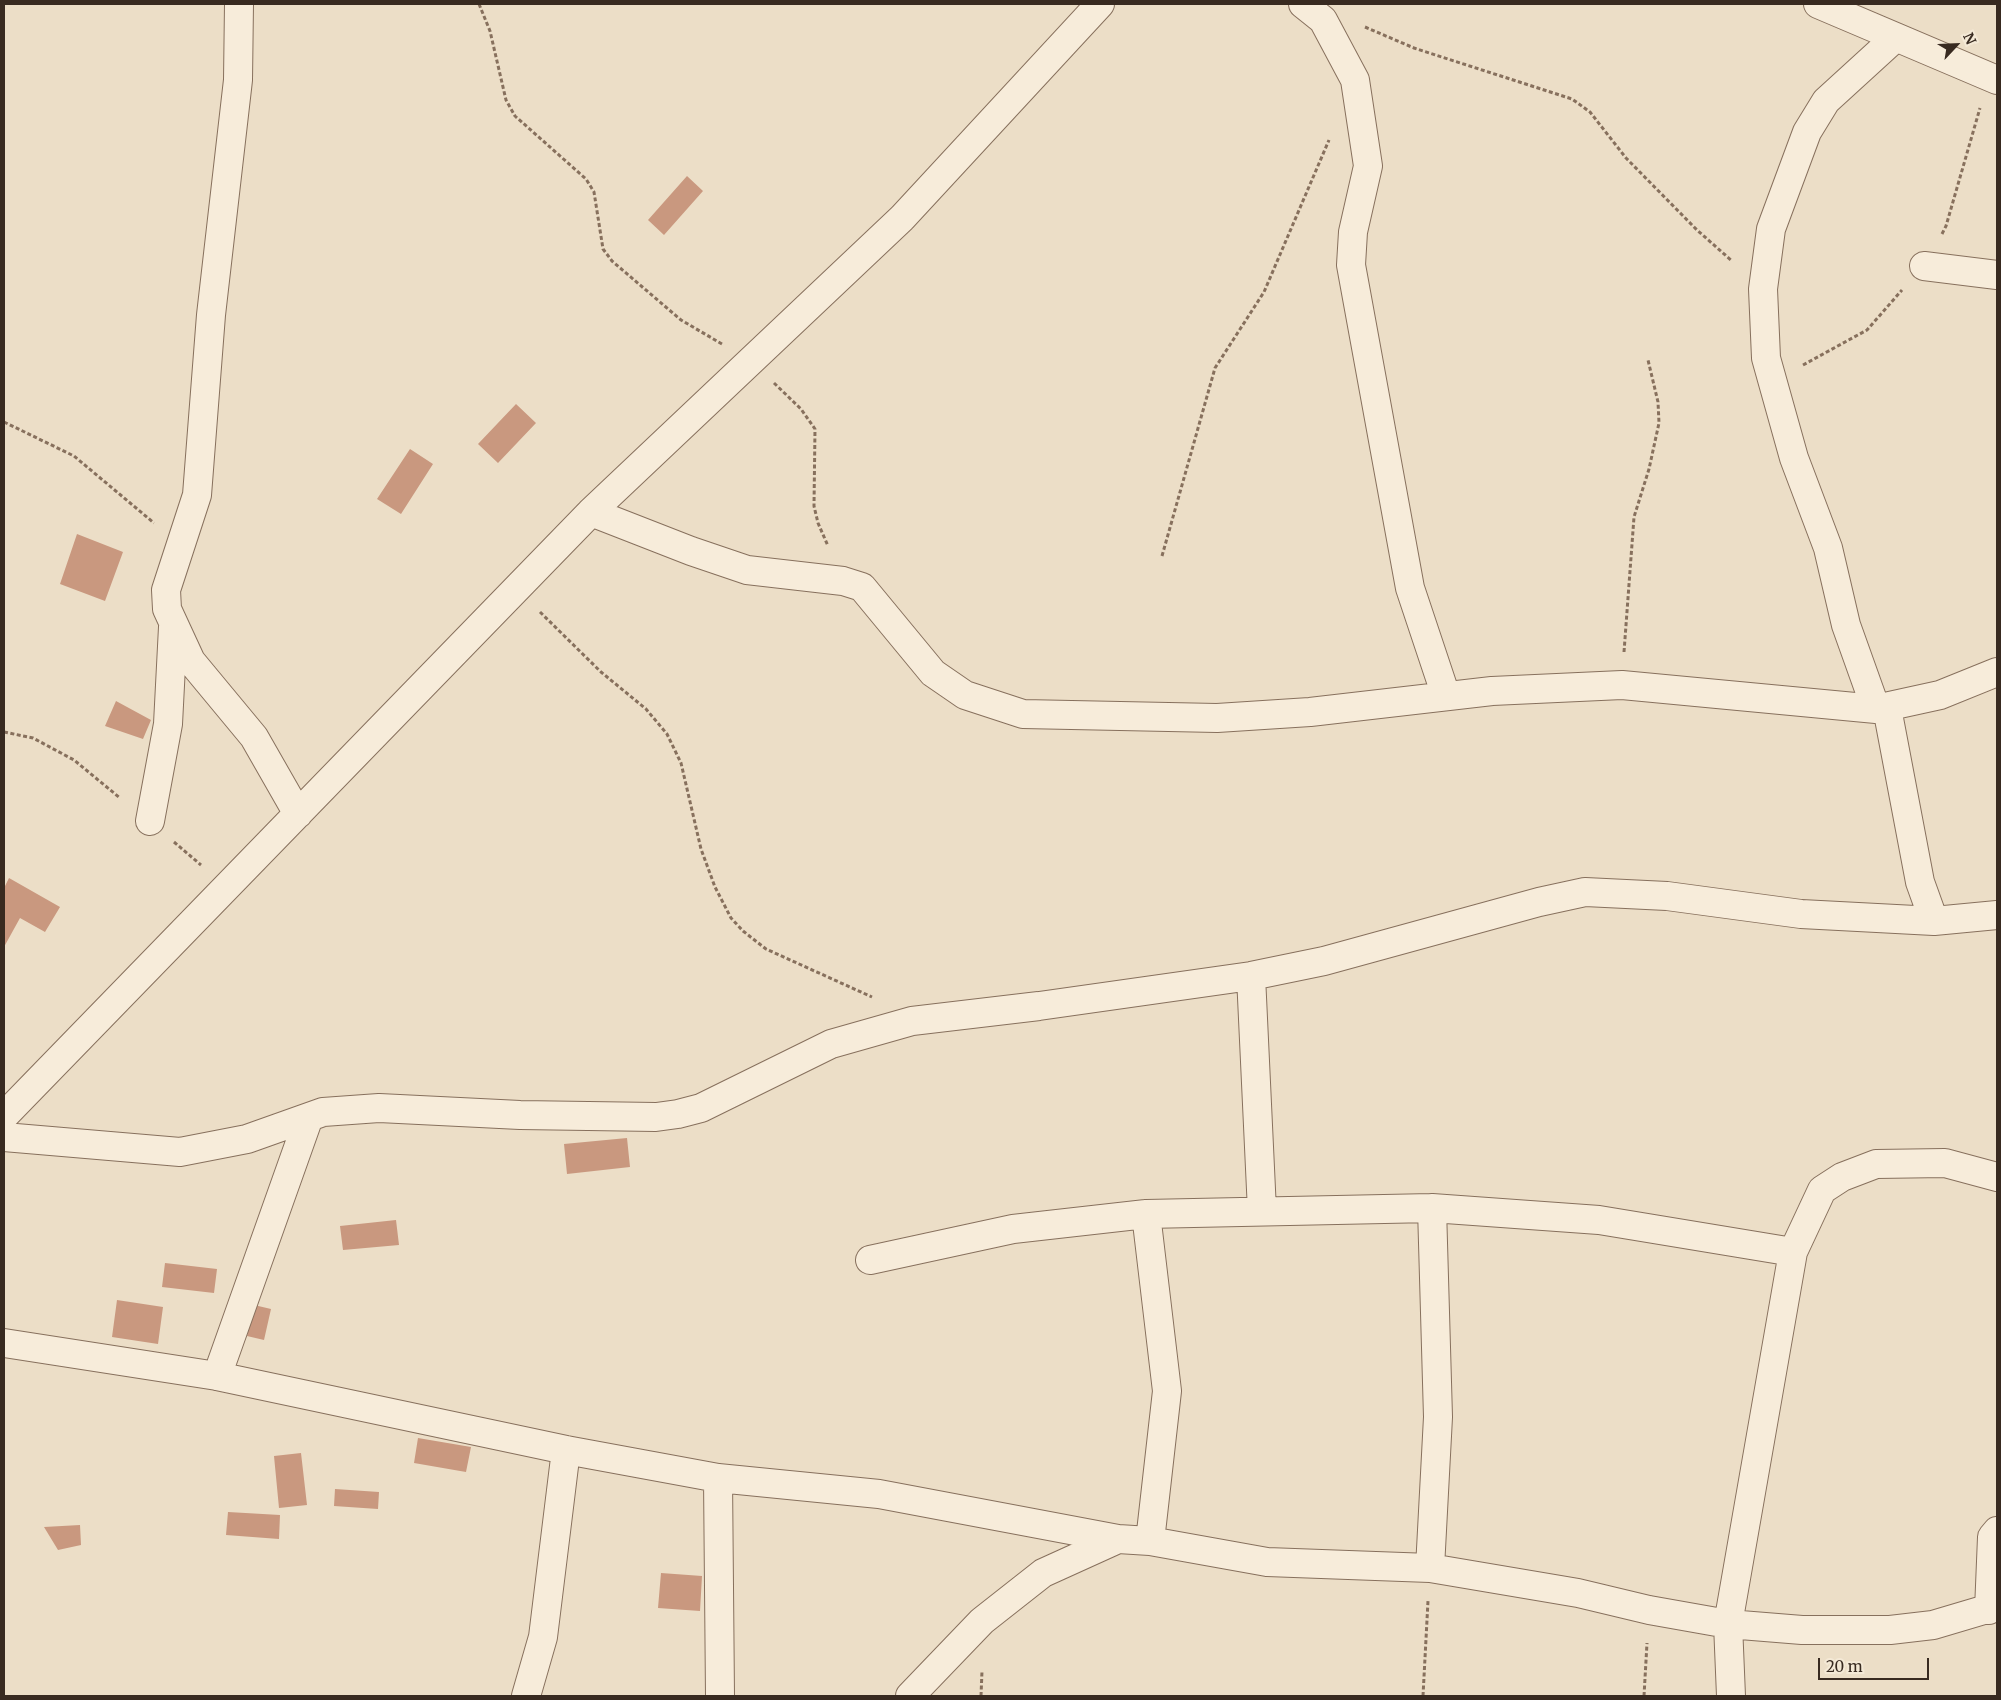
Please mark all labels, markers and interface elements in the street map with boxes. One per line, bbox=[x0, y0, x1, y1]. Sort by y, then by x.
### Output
north arrow bbox=[1931, 20, 1981, 70]
text: N bbox=[1959, 30, 1980, 47]
scale bar bbox=[1821, 1648, 1932, 1680]
text: 20 m bbox=[1826, 1657, 1863, 1676]

